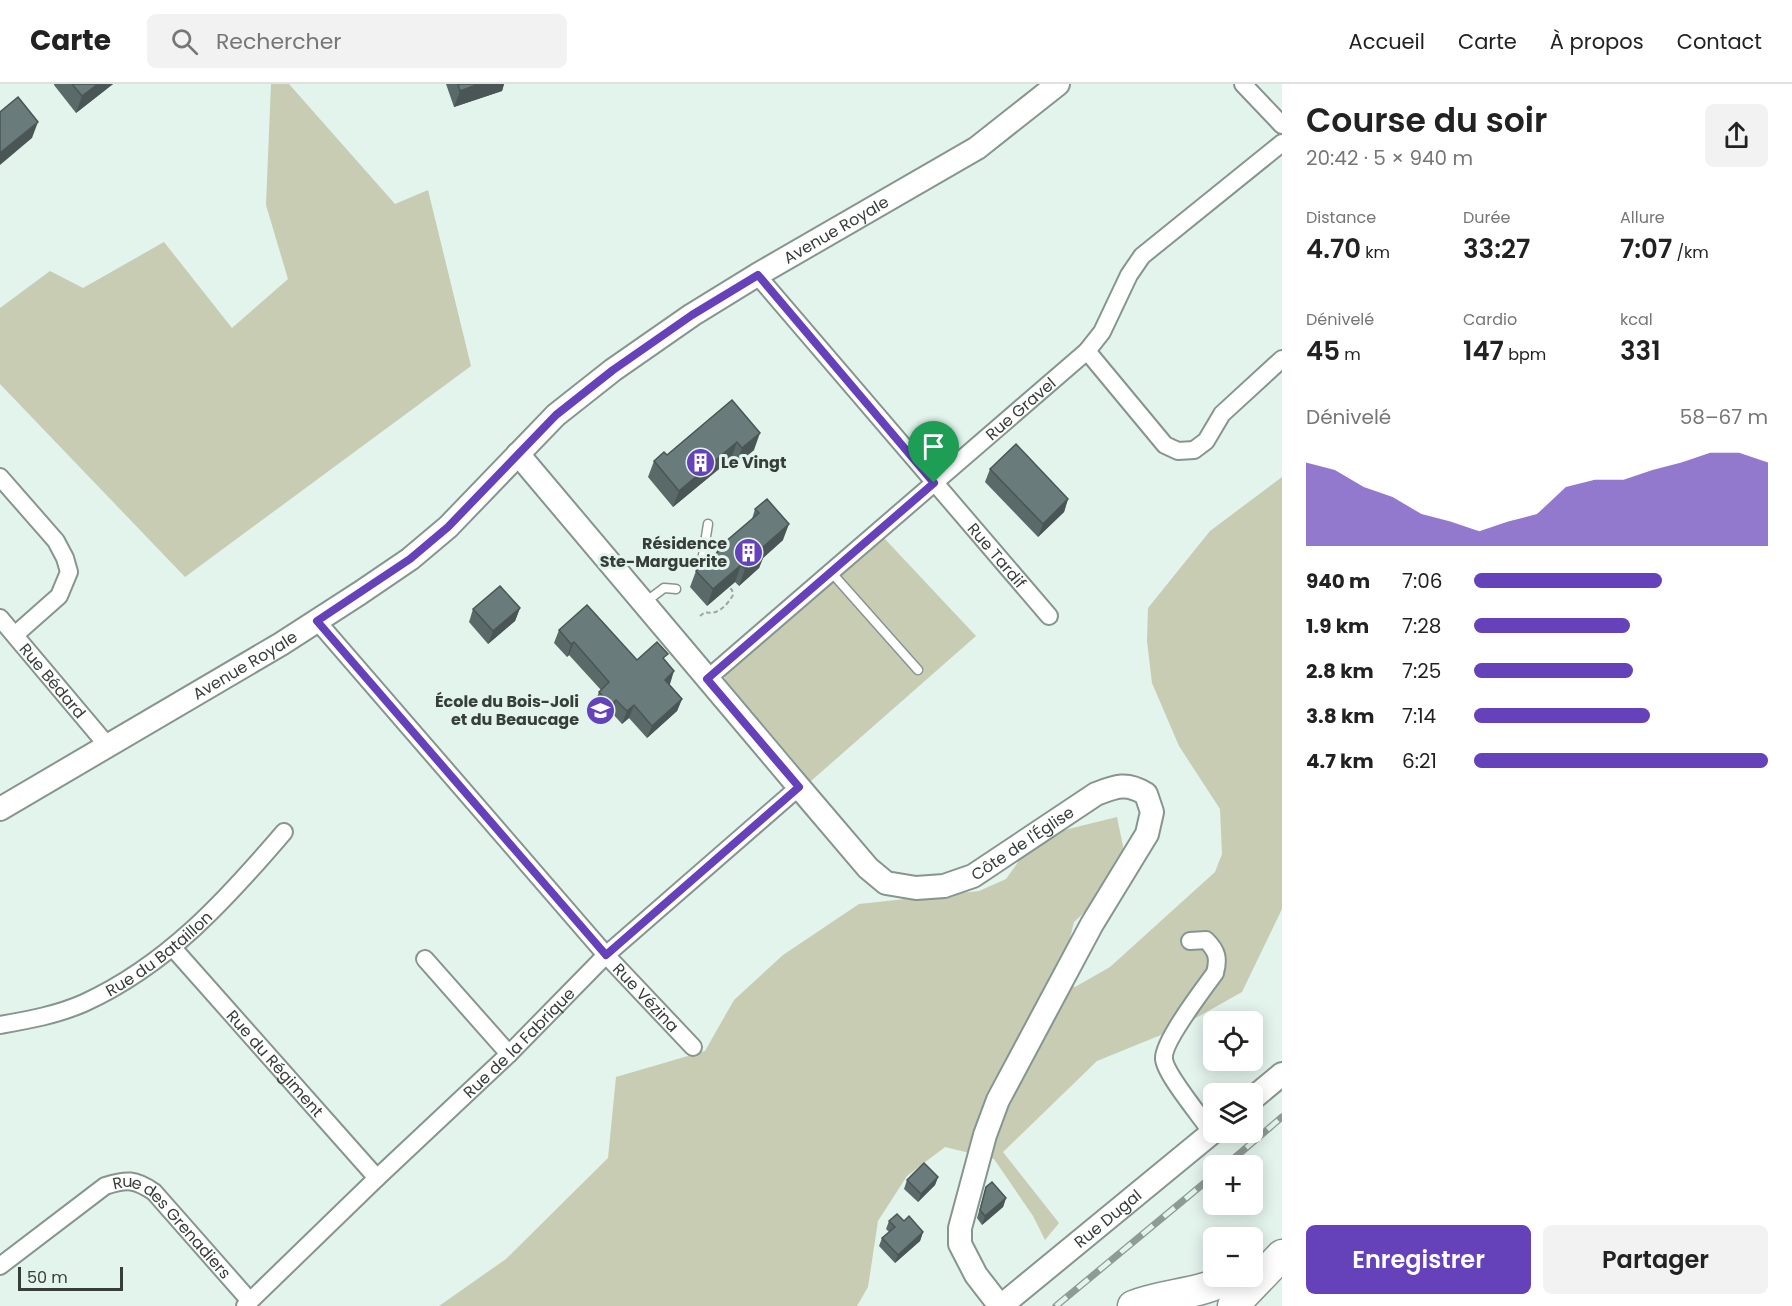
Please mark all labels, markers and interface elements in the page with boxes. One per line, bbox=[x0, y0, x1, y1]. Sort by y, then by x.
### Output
search box bbox=[147, 14, 567, 68]
text: Carte bbox=[30, 21, 111, 60]
icon: search bbox=[168, 25, 201, 58]
text: Rechercher bbox=[216, 26, 342, 57]
text: Accueil bbox=[1348, 27, 1425, 56]
text: Carte bbox=[1458, 27, 1517, 56]
text: À propos bbox=[1550, 27, 1644, 56]
text: Contact bbox=[1677, 27, 1762, 56]
text: Course du soir bbox=[1306, 97, 1547, 144]
button: share bbox=[1705, 104, 1768, 167]
text: 20:42 · 5 × 940 m bbox=[1306, 144, 1473, 172]
street label: Avenue Royale bbox=[779, 190, 893, 269]
text: Distance bbox=[1306, 206, 1376, 229]
text: Durée bbox=[1463, 206, 1510, 229]
text: Allure bbox=[1620, 206, 1665, 229]
text: 4.70 bbox=[1306, 231, 1361, 267]
text: 33:27 bbox=[1463, 231, 1530, 267]
text: 7:07 bbox=[1620, 231, 1672, 267]
text: km bbox=[1361, 241, 1390, 264]
text: /km bbox=[1672, 241, 1709, 264]
text: Dénivelé bbox=[1306, 308, 1374, 331]
text: Cardio bbox=[1463, 308, 1517, 331]
text: kcal bbox=[1620, 308, 1653, 331]
text: 45 bbox=[1306, 333, 1340, 369]
text: 147 bbox=[1463, 333, 1504, 369]
text: 331 bbox=[1620, 333, 1661, 369]
text: m bbox=[1340, 343, 1361, 366]
text: bpm bbox=[1504, 343, 1546, 366]
street label: Rue Gravel bbox=[981, 372, 1061, 446]
text: Dénivelé bbox=[1306, 403, 1391, 431]
text: 58–67 m bbox=[1680, 403, 1768, 431]
pin bbox=[908, 421, 959, 483]
icon: arrive bbox=[917, 430, 950, 463]
building icon: Le Vingt bbox=[684, 446, 716, 478]
place label: Le Vingt bbox=[721, 451, 786, 474]
street label: Rue Tardif bbox=[962, 518, 1031, 593]
place label: Résidence Ste-Marguerite bbox=[600, 532, 727, 573]
building icon: Résidence Ste-Marguerite bbox=[732, 536, 764, 568]
text: 940 m bbox=[1306, 567, 1370, 595]
text: 7:06 bbox=[1402, 567, 1442, 595]
text: 1.9 km bbox=[1306, 612, 1369, 640]
text: 7:28 bbox=[1402, 612, 1441, 640]
street label: Avenue Royale bbox=[188, 625, 302, 705]
street label: Rue Bédard bbox=[14, 638, 91, 724]
text: 2.8 km bbox=[1306, 657, 1374, 685]
text: 7:25 bbox=[1402, 657, 1441, 685]
place label: École du Bois-Joli et du Beaucage bbox=[435, 690, 579, 731]
school or university icon: École du Bois-Joli et du Beaucage bbox=[584, 694, 616, 726]
text: 3.8 km bbox=[1306, 702, 1374, 730]
text: 7:14 bbox=[1402, 702, 1436, 730]
text: 4.7 km bbox=[1306, 747, 1374, 775]
text: 6:21 bbox=[1402, 747, 1437, 775]
street label: Côte de l'Église bbox=[967, 801, 1079, 886]
street label: Rue du Bataillon bbox=[101, 906, 218, 1002]
street label: Rue Vézina bbox=[607, 958, 684, 1037]
street label: Rue de la Fabrique bbox=[458, 982, 580, 1103]
street label: Rue du Régiment bbox=[221, 1005, 329, 1122]
map controls bbox=[1203, 1011, 1263, 1287]
button: locate bbox=[1203, 1011, 1263, 1071]
button: layers bbox=[1203, 1083, 1263, 1143]
button: + bbox=[1203, 1155, 1263, 1215]
street label: Rue des Grenadiers bbox=[110, 1170, 236, 1284]
street label: Rue Dugal bbox=[1069, 1184, 1147, 1253]
button: Enregistrer bbox=[1306, 1225, 1531, 1294]
button: Partager bbox=[1543, 1225, 1768, 1294]
button: − bbox=[1203, 1227, 1263, 1287]
scale bar bbox=[18, 1264, 123, 1292]
text: 50 m bbox=[27, 1266, 68, 1289]

